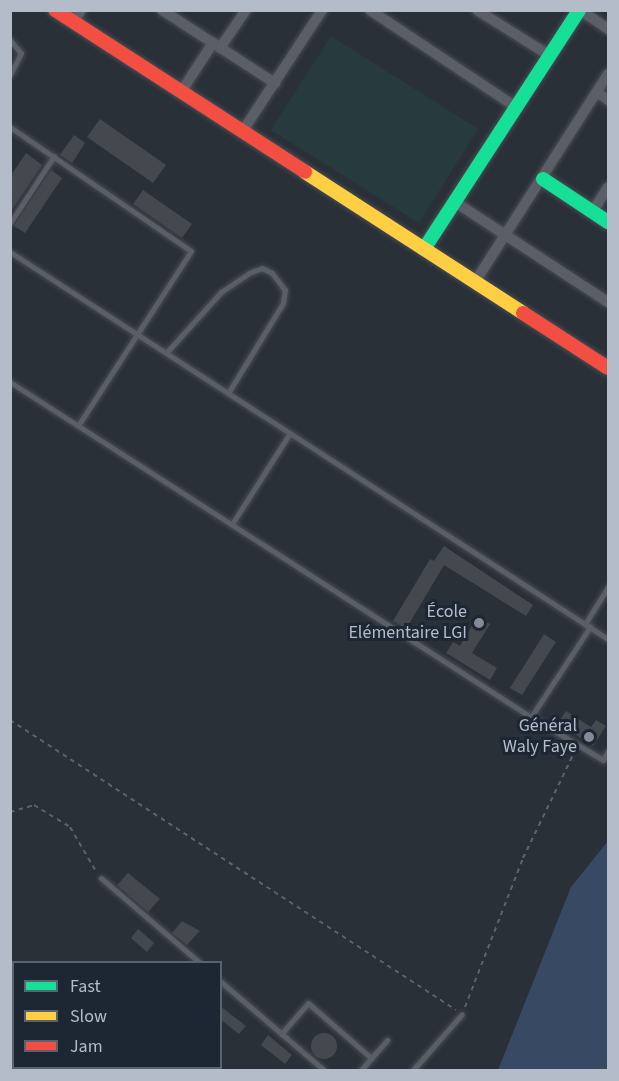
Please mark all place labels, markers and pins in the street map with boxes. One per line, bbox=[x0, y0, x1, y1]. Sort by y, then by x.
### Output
place label: École Elémentaire LGI bbox=[348, 602, 467, 644]
marker: École Elémentaire LGI bbox=[472, 616, 486, 630]
place label: Général Waly Faye bbox=[503, 716, 577, 758]
marker: Général Waly Faye bbox=[582, 730, 596, 744]

